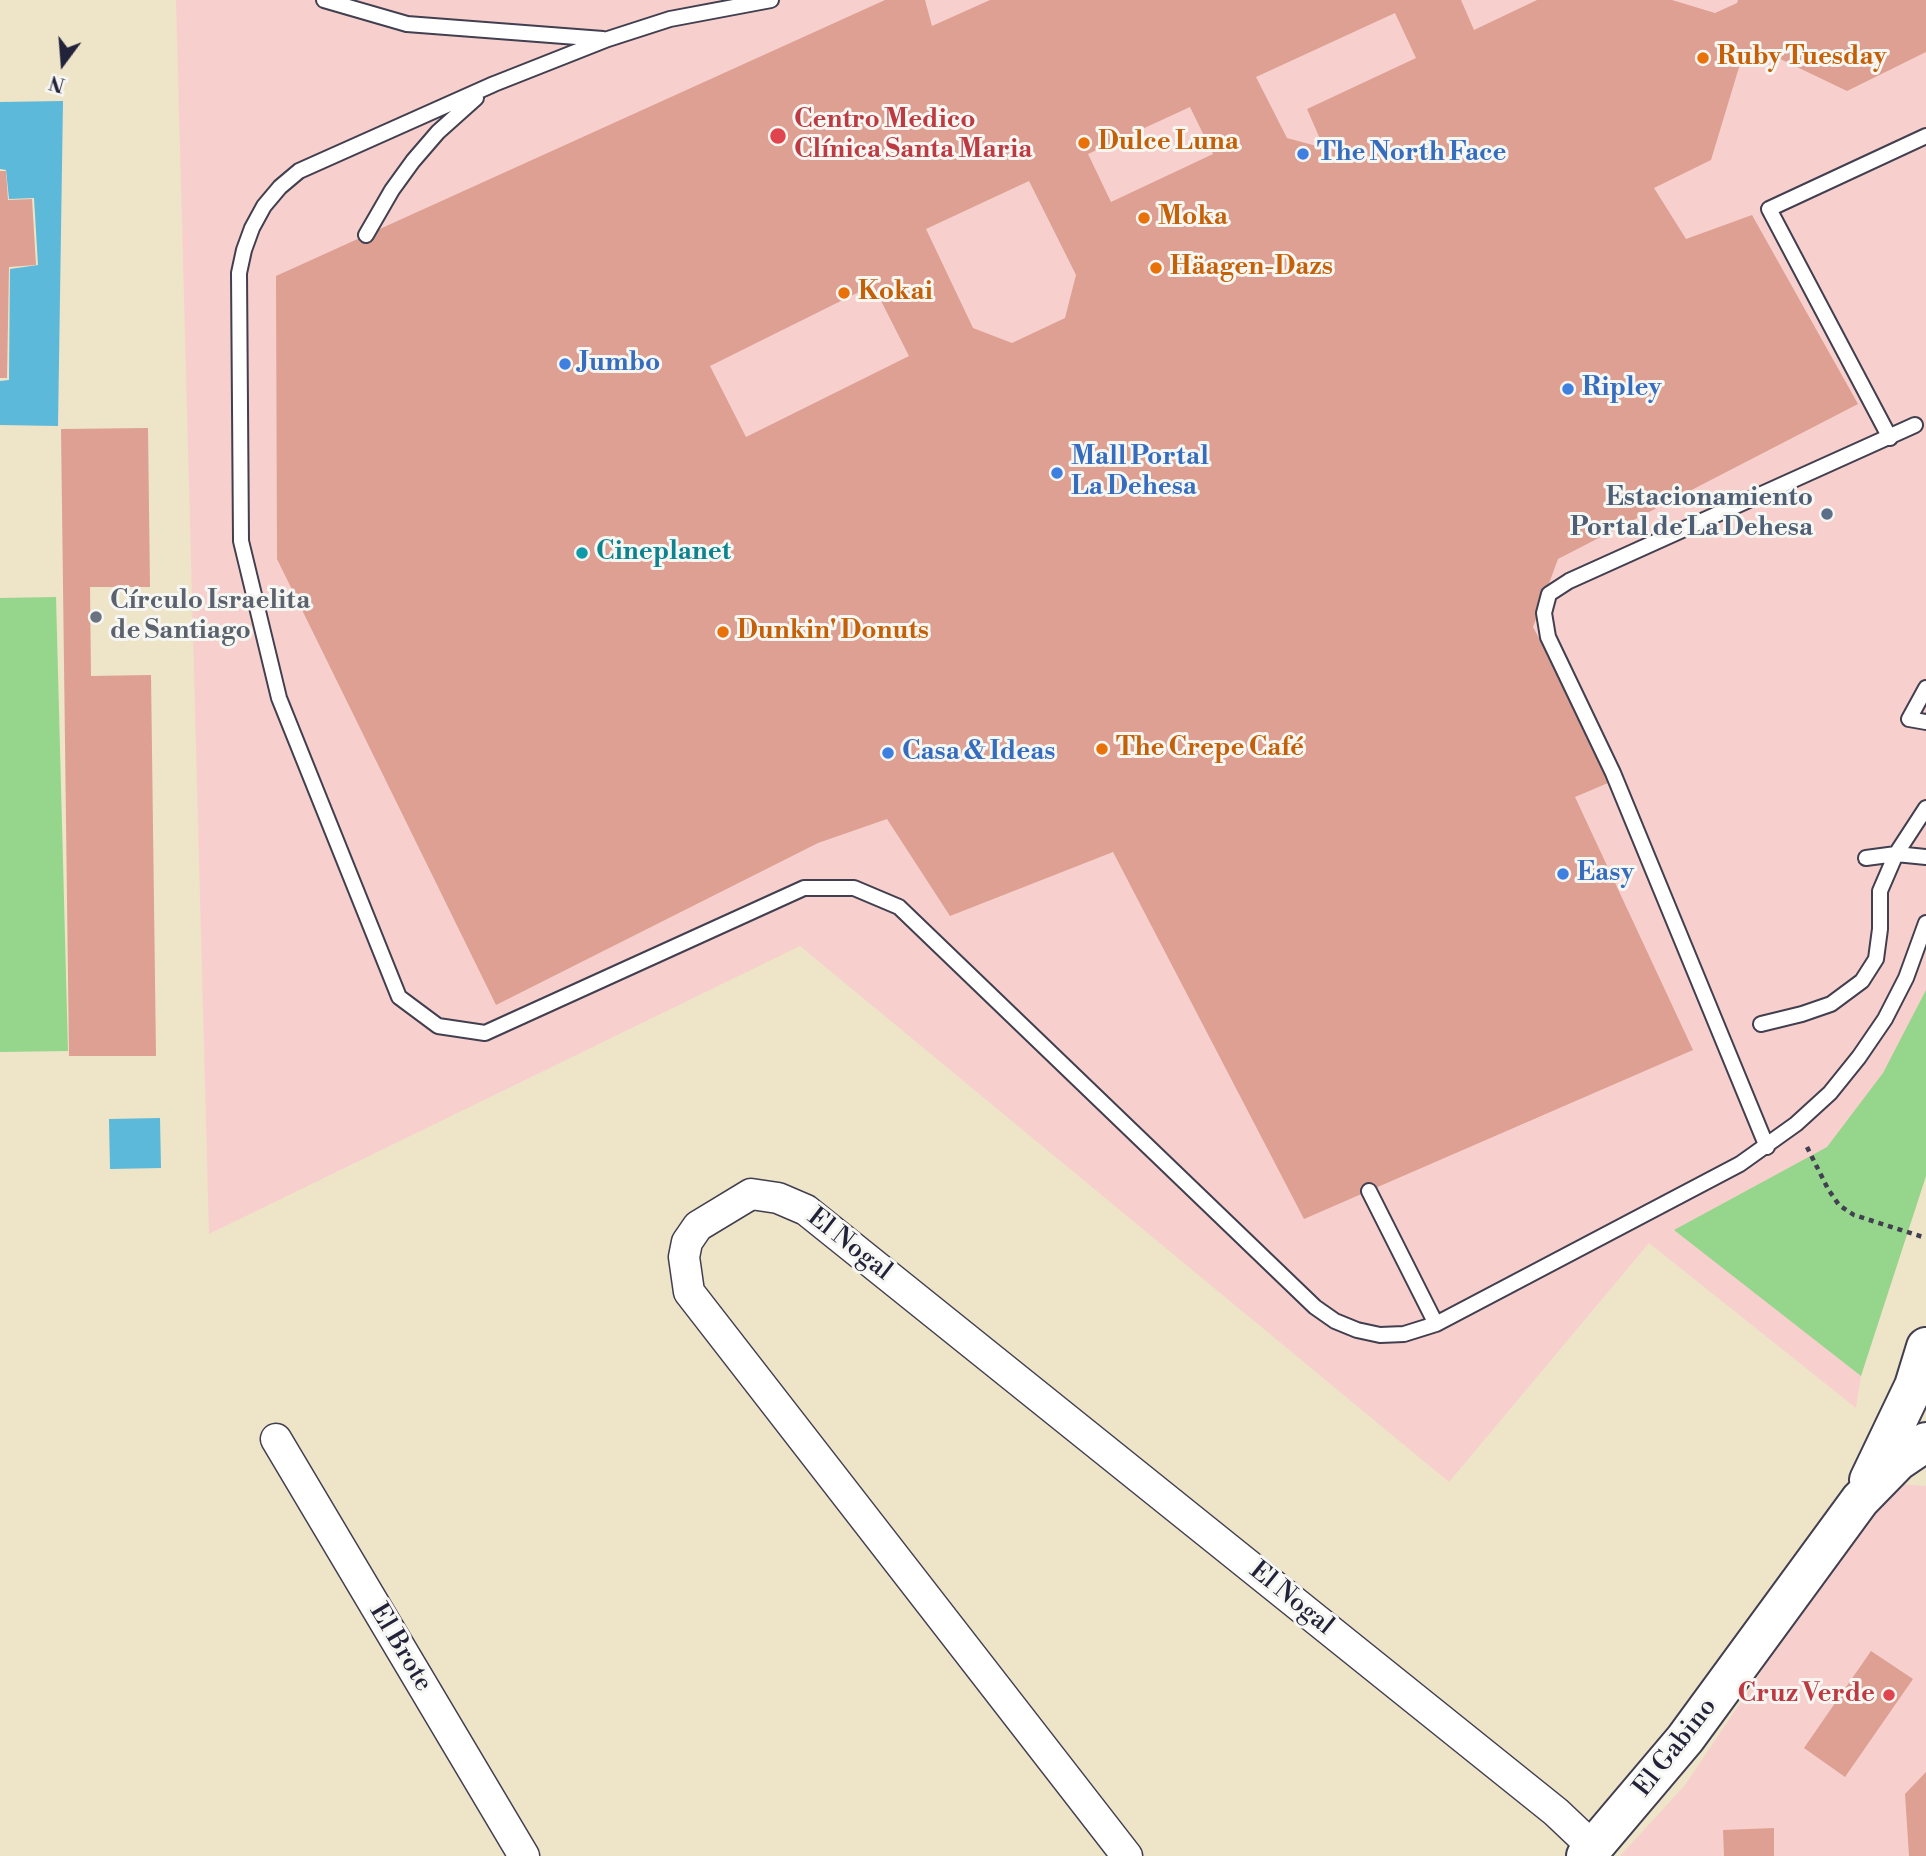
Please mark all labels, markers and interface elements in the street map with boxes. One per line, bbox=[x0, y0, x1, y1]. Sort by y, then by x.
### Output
north arrow bbox=[28, 28, 98, 98]
place label: Ruby Tuesday bbox=[1717, 42, 1887, 74]
marker: Ruby Tuesday bbox=[1695, 50, 1711, 66]
text: N bbox=[47, 70, 68, 97]
place label: Centro Medico Clínica Santa Maria bbox=[794, 105, 1032, 166]
marker: Centro Medico Clínica Santa Maria bbox=[768, 126, 788, 146]
place label: Dulce Luna bbox=[1098, 127, 1239, 159]
marker: Dulce Luna bbox=[1076, 135, 1092, 151]
place label: The North Face bbox=[1317, 138, 1507, 170]
marker: The North Face bbox=[1295, 146, 1311, 162]
place label: Moka bbox=[1158, 202, 1228, 234]
marker: Moka bbox=[1136, 210, 1152, 226]
place label: Häagen-Dazs bbox=[1170, 252, 1333, 284]
marker: Häagen-Dazs bbox=[1148, 260, 1164, 276]
place label: Kokai bbox=[858, 277, 933, 309]
marker: Kokai bbox=[836, 285, 852, 301]
place label: Jumbo bbox=[579, 348, 660, 380]
marker: Jumbo bbox=[557, 356, 573, 372]
place label: Ripley bbox=[1582, 373, 1662, 405]
marker: Ripley bbox=[1560, 381, 1576, 397]
place label: Mall Portal La Dehesa bbox=[1071, 442, 1209, 504]
marker: Mall Portal La Dehesa bbox=[1049, 465, 1065, 481]
place label: Estacionamiento Portal de La Dehesa bbox=[1570, 483, 1813, 544]
marker: Estacionamiento Portal de La Dehesa bbox=[1819, 506, 1835, 522]
place label: Cineplanet bbox=[596, 537, 731, 569]
marker: Cineplanet bbox=[574, 545, 590, 561]
place label: Círculo Israelita de Santiago bbox=[110, 586, 310, 648]
marker: Círculo Israelita de Santiago bbox=[88, 609, 104, 625]
place label: Dunkin' Donuts bbox=[737, 616, 929, 648]
marker: Dunkin' Donuts bbox=[715, 624, 731, 640]
place label: The Crepe Café bbox=[1116, 733, 1304, 765]
place label: Casa & Ideas bbox=[902, 737, 1055, 769]
marker: The Crepe Café bbox=[1094, 741, 1110, 757]
marker: Casa & Ideas bbox=[880, 745, 896, 761]
place label: Easy bbox=[1577, 858, 1634, 890]
marker: Easy bbox=[1555, 866, 1571, 882]
street label: El Nogal bbox=[800, 1202, 898, 1288]
street label: El Nogal bbox=[1243, 1556, 1339, 1642]
street label: El Brote bbox=[362, 1599, 438, 1697]
place label: Cruz Verde bbox=[1738, 1679, 1875, 1711]
marker: Cruz Verde bbox=[1881, 1687, 1897, 1703]
street label: El Gabino bbox=[1628, 1692, 1724, 1804]

